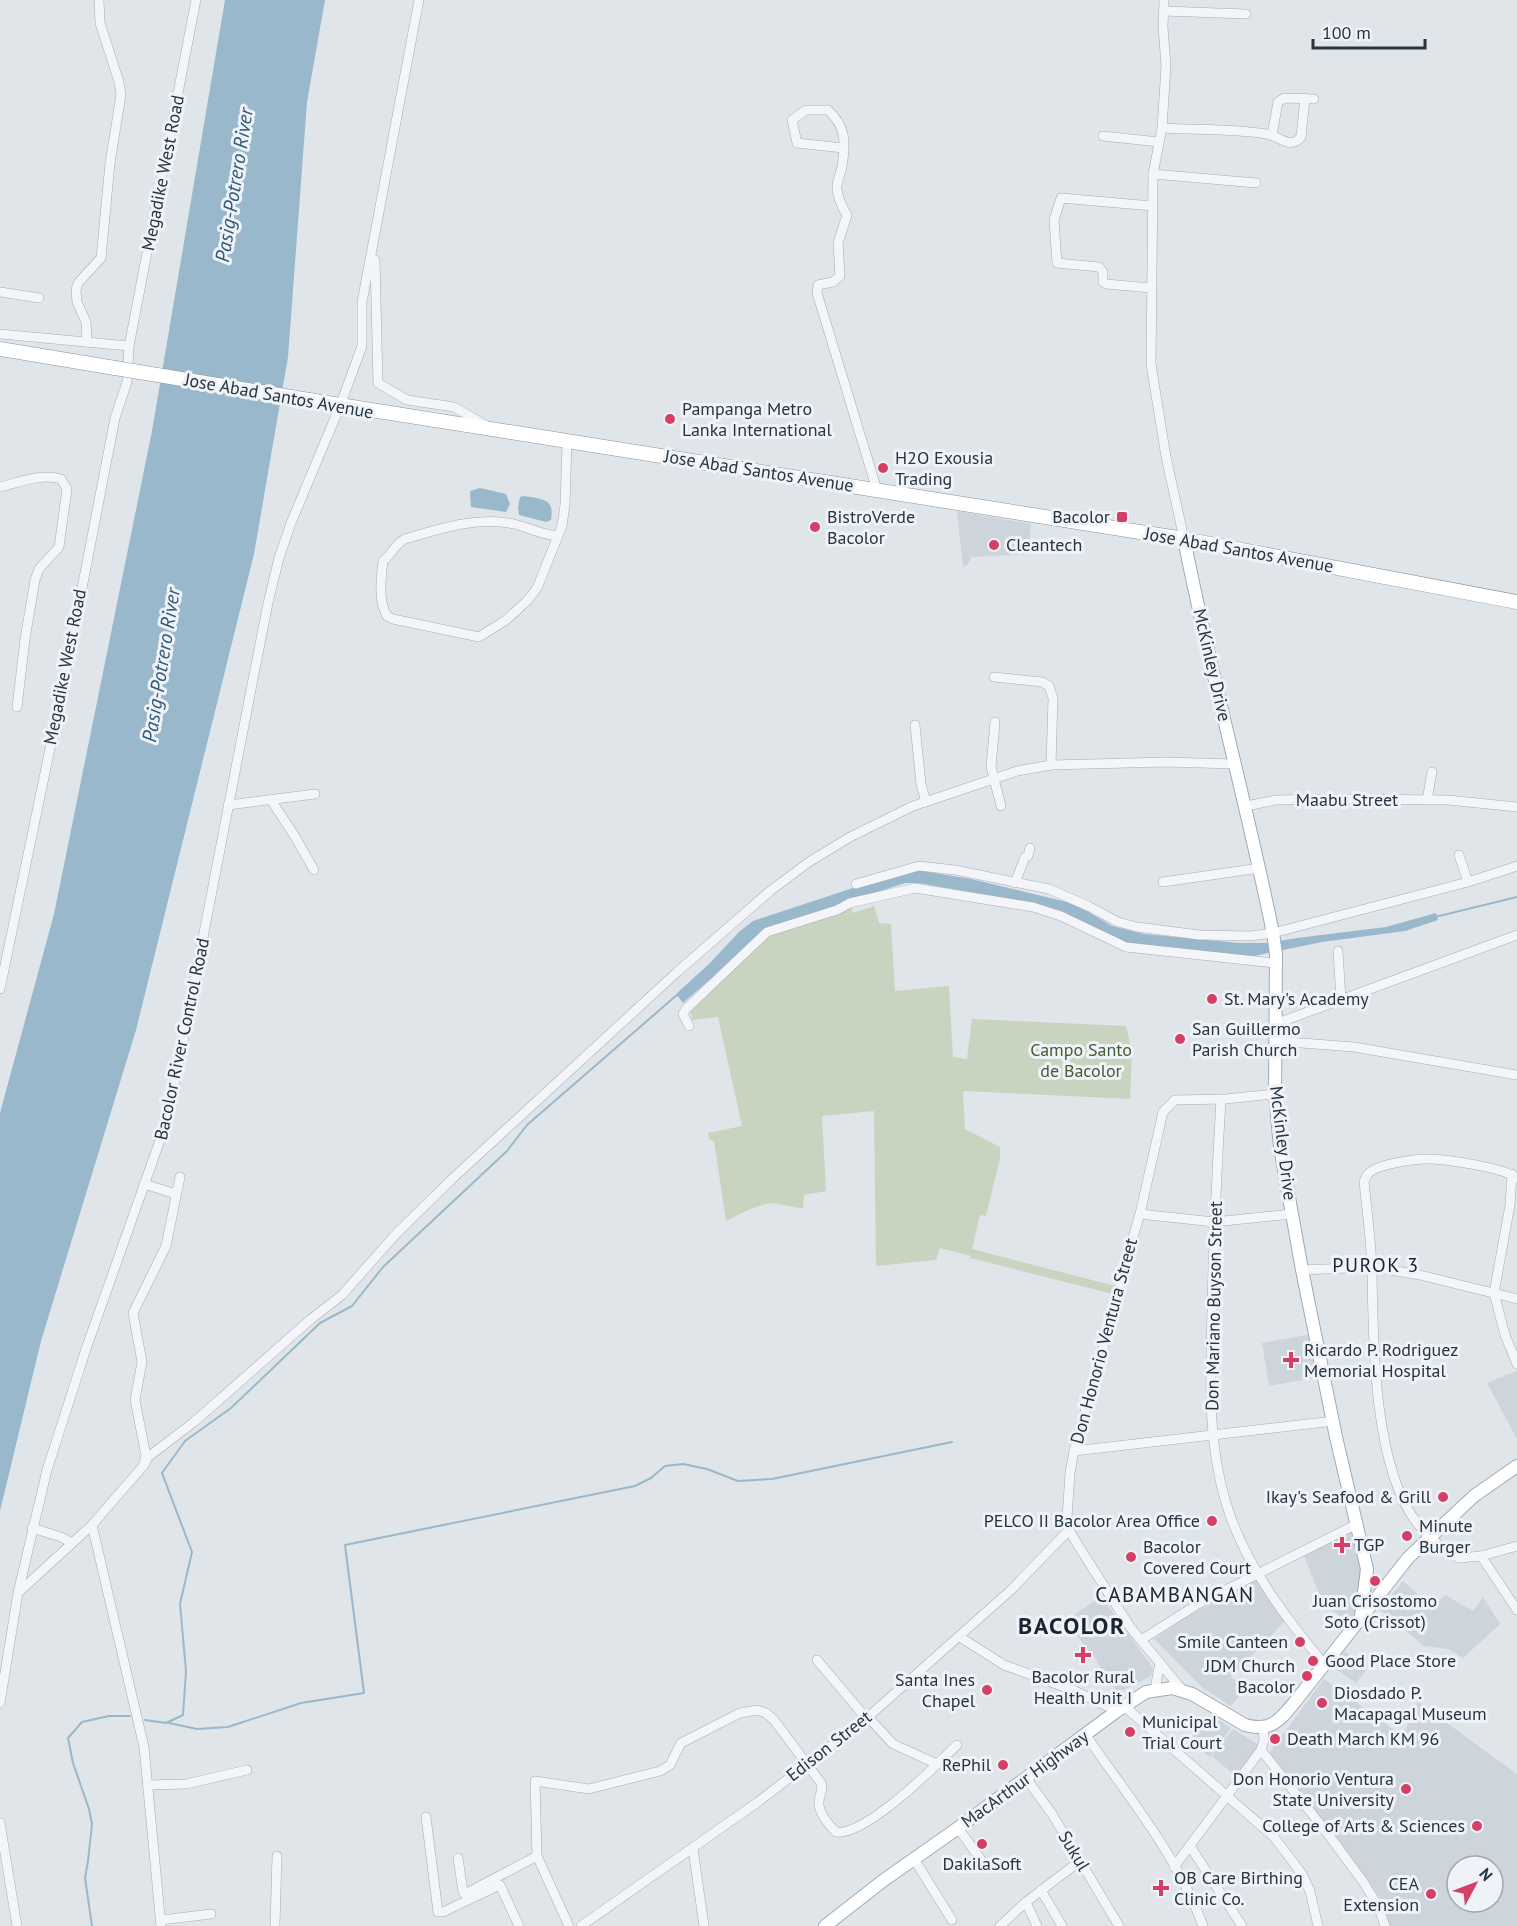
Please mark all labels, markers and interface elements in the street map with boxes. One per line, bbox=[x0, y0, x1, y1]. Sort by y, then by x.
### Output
scale bar bbox=[1313, 12, 1426, 50]
text: 100 m bbox=[1322, 21, 1371, 44]
street label: Megadike West Road bbox=[136, 93, 189, 253]
water label: Pasig-Potrero River bbox=[209, 105, 259, 264]
street label: Jose Abad Santos Avenue bbox=[182, 367, 375, 423]
place label: Pampanga Metro Lanka International bbox=[682, 397, 832, 441]
marker: Pampanga Metro Lanka International bbox=[663, 412, 677, 426]
street label: Jose Abad Santos Avenue bbox=[662, 444, 855, 497]
place label: H2O Exousia Trading bbox=[895, 446, 993, 490]
marker: H2O Exousia Trading bbox=[876, 461, 890, 475]
place label: BistroVerde Bacolor bbox=[827, 505, 915, 549]
place label: Bacolor bbox=[1052, 505, 1110, 528]
marker: Bacolor bbox=[1115, 510, 1129, 524]
marker: BistroVerde Bacolor bbox=[808, 520, 822, 534]
street label: Jose Abad Santos Avenue bbox=[1142, 521, 1335, 577]
place label: Cleantech bbox=[1006, 533, 1082, 556]
marker: Cleantech bbox=[987, 538, 1001, 552]
water label: Pasig-Potrero River bbox=[136, 585, 186, 744]
street label: Megadike West Road bbox=[38, 587, 91, 747]
street label: McKinley Drive bbox=[1188, 606, 1237, 723]
street label: Maabu Street bbox=[1296, 788, 1398, 811]
street label: Bacolor River Control Road bbox=[149, 936, 214, 1142]
place label: St. Mary's Academy bbox=[1224, 987, 1369, 1010]
marker: St. Mary's Academy bbox=[1205, 992, 1219, 1006]
place label: San Guillermo Parish Church bbox=[1192, 1017, 1301, 1061]
marker: San Guillermo Parish Church bbox=[1173, 1032, 1187, 1046]
park label: Campo Santo de Bacolor bbox=[1030, 1038, 1132, 1082]
street label: McKinley Drive bbox=[1265, 1085, 1302, 1201]
street label: Don Mariano Buyson Street bbox=[1200, 1201, 1227, 1411]
street label: Don Honorio Ventura Street bbox=[1065, 1236, 1142, 1446]
district label: PUROK 3 bbox=[1332, 1252, 1420, 1278]
place label: Ricardo P. Rodriguez Memorial Hospital bbox=[1304, 1338, 1458, 1382]
marker: Ricardo P. Rodriguez Memorial Hospital bbox=[1282, 1351, 1300, 1369]
place label: Ikay's Seafood & Grill bbox=[1266, 1485, 1432, 1508]
marker: Ikay's Seafood & Grill bbox=[1436, 1490, 1450, 1504]
place label: PELCO II Bacolor Area Office bbox=[984, 1509, 1200, 1532]
marker: PELCO II Bacolor Area Office bbox=[1205, 1514, 1219, 1528]
place label: Minute Burger bbox=[1419, 1514, 1473, 1558]
marker: Minute Burger bbox=[1400, 1529, 1414, 1543]
place label: TGP bbox=[1354, 1533, 1384, 1556]
place label: Bacolor Covered Court bbox=[1143, 1535, 1251, 1579]
marker: TGP bbox=[1335, 1538, 1349, 1552]
marker: Bacolor Covered Court bbox=[1124, 1550, 1138, 1564]
marker: Juan Crisostomo Soto (Crissot) bbox=[1368, 1574, 1382, 1588]
district label: CABAMBANGAN bbox=[1095, 1581, 1255, 1608]
place label: Juan Crisostomo Soto (Crissot) bbox=[1312, 1589, 1437, 1633]
district label: BACOLOR bbox=[1018, 1610, 1126, 1641]
place label: Smile Canteen bbox=[1177, 1630, 1288, 1653]
marker: Smile Canteen bbox=[1293, 1635, 1307, 1649]
marker: Bacolor Rural Health Unit I bbox=[1074, 1646, 1092, 1664]
place label: Good Place Store bbox=[1325, 1649, 1456, 1672]
place label: JDM Church Bacolor bbox=[1204, 1654, 1295, 1698]
marker: Good Place Store bbox=[1306, 1654, 1320, 1668]
place label: Bacolor Rural Health Unit I bbox=[1031, 1665, 1135, 1709]
place label: Santa Ines Chapel bbox=[895, 1668, 976, 1712]
marker: JDM Church Bacolor bbox=[1300, 1669, 1314, 1683]
place label: Diosdado P. Macapagal Museum bbox=[1334, 1681, 1487, 1725]
marker: Santa Ines Chapel bbox=[980, 1683, 994, 1697]
marker: Diosdado P. Macapagal Museum bbox=[1315, 1696, 1329, 1710]
street label: Edison Street bbox=[781, 1705, 876, 1786]
place label: Municipal Trial Court bbox=[1142, 1710, 1222, 1754]
street label: MacArthur Highway bbox=[956, 1724, 1093, 1833]
marker: Municipal Trial Court bbox=[1123, 1725, 1137, 1739]
place label: Death March KM 96 bbox=[1287, 1727, 1439, 1750]
marker: Death March KM 96 bbox=[1268, 1732, 1282, 1746]
place label: RePhil bbox=[942, 1753, 992, 1776]
marker: RePhil bbox=[996, 1758, 1010, 1772]
place label: Don Honorio Ventura State University bbox=[1233, 1767, 1395, 1811]
marker: Don Honorio Ventura State University bbox=[1399, 1782, 1413, 1796]
place label: College of Arts & Sciences bbox=[1262, 1814, 1465, 1837]
marker: College of Arts & Sciences bbox=[1470, 1819, 1484, 1833]
street label: Sukul bbox=[1054, 1826, 1096, 1876]
marker: DakilaSoft bbox=[975, 1837, 989, 1851]
place label: DakilaSoft bbox=[943, 1852, 1021, 1875]
north arrow bbox=[1445, 1854, 1505, 1914]
text: N bbox=[1475, 1864, 1497, 1885]
place label: OB Care Birthing Clinic Co. bbox=[1174, 1866, 1303, 1910]
place label: CEA Extension bbox=[1343, 1872, 1419, 1916]
marker: OB Care Birthing Clinic Co. bbox=[1152, 1879, 1170, 1897]
marker: CEA Extension bbox=[1424, 1887, 1438, 1901]

